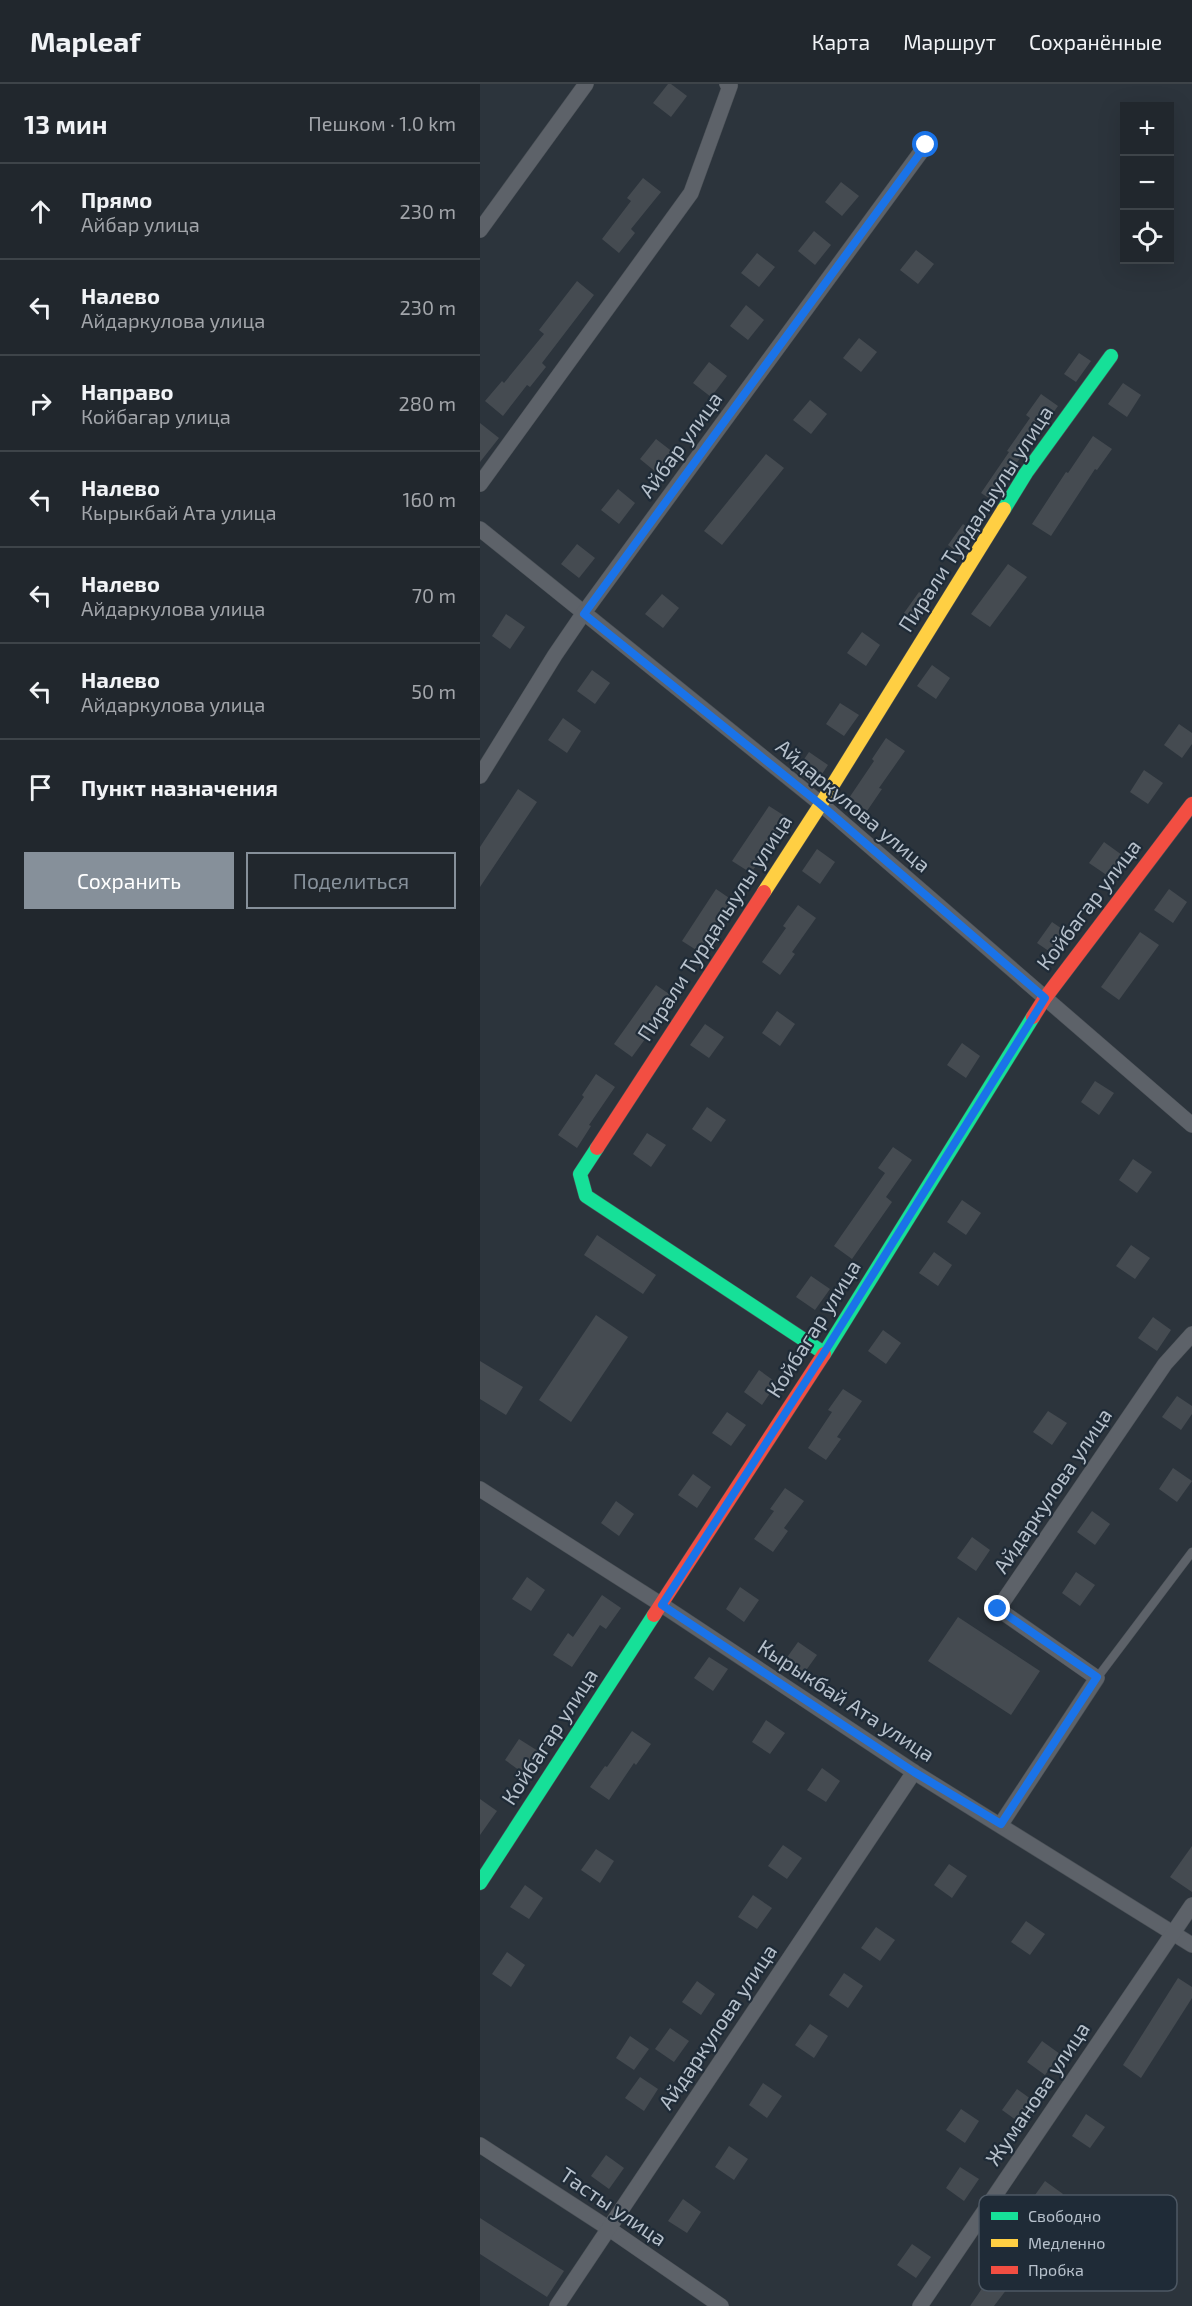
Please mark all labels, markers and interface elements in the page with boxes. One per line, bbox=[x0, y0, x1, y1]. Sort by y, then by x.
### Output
text: Mapleaf bbox=[30, 24, 141, 58]
text: Карта bbox=[812, 29, 870, 54]
text: Маршрут bbox=[903, 29, 996, 54]
text: Сохранённые bbox=[1029, 29, 1162, 54]
map controls bbox=[1120, 102, 1174, 264]
button: + bbox=[1120, 102, 1174, 156]
text: 13 мин bbox=[24, 108, 108, 139]
text: Пешком · 1.0 km bbox=[308, 111, 456, 135]
route start bbox=[912, 131, 938, 157]
button: − bbox=[1120, 156, 1174, 210]
text: Прямо bbox=[81, 186, 152, 212]
icon: ahead bbox=[24, 195, 57, 228]
text: 230 m bbox=[400, 199, 456, 223]
button: locate bbox=[1120, 210, 1174, 264]
text: Айбар улица bbox=[81, 212, 200, 236]
text: Налево bbox=[81, 282, 160, 308]
icon: left bbox=[24, 291, 57, 324]
text: 230 m bbox=[400, 295, 456, 319]
text: Айдаркулова улица bbox=[81, 308, 265, 332]
text: Направо bbox=[81, 378, 174, 404]
street label: Айбар улица bbox=[633, 386, 727, 502]
icon: right bbox=[24, 387, 57, 420]
text: 280 m bbox=[399, 391, 456, 415]
street label: Пирали Турдалыулы улица bbox=[892, 400, 1058, 637]
text: Койбагар улица bbox=[81, 404, 231, 428]
text: Налево bbox=[81, 474, 160, 500]
icon: left bbox=[24, 483, 57, 516]
text: 160 m bbox=[403, 487, 456, 511]
text: Кырыкбай Ата улица bbox=[81, 500, 277, 524]
text: Налево bbox=[81, 570, 160, 596]
icon: left bbox=[24, 579, 57, 612]
text: 70 m bbox=[412, 583, 456, 607]
text: Айдаркулова улица bbox=[81, 596, 265, 620]
text: Налево bbox=[81, 666, 160, 692]
icon: left bbox=[24, 675, 57, 708]
text: 50 m bbox=[411, 679, 456, 703]
text: Айдаркулова улица bbox=[81, 692, 265, 716]
street label: Айдаркулова улица bbox=[771, 733, 936, 877]
icon: arrive bbox=[24, 771, 57, 804]
text: Пункт назначения bbox=[81, 774, 278, 800]
street label: Пирали Турдалыулы улица bbox=[631, 809, 797, 1046]
street label: Койбагар улица bbox=[1030, 834, 1146, 975]
button: Сохранить bbox=[24, 852, 234, 909]
button: Поделиться bbox=[246, 852, 456, 909]
street label: Койбагар улица bbox=[760, 1255, 866, 1402]
street label: Айдаркулова улица bbox=[987, 1403, 1117, 1578]
route end bbox=[984, 1595, 1010, 1621]
street label: Кырыкбай Ата улица bbox=[753, 1633, 940, 1767]
street label: Койбагар улица bbox=[495, 1663, 603, 1809]
street label: Айдаркулова улица bbox=[652, 1939, 782, 2114]
street label: Жуманова улица bbox=[979, 2017, 1095, 2170]
street label: Тасты улица bbox=[555, 2161, 672, 2251]
legend bbox=[979, 2195, 1177, 2291]
text: Свободно bbox=[1028, 2206, 1101, 2225]
text: Медленно bbox=[1028, 2233, 1105, 2252]
text: Пробка bbox=[1028, 2260, 1084, 2279]

